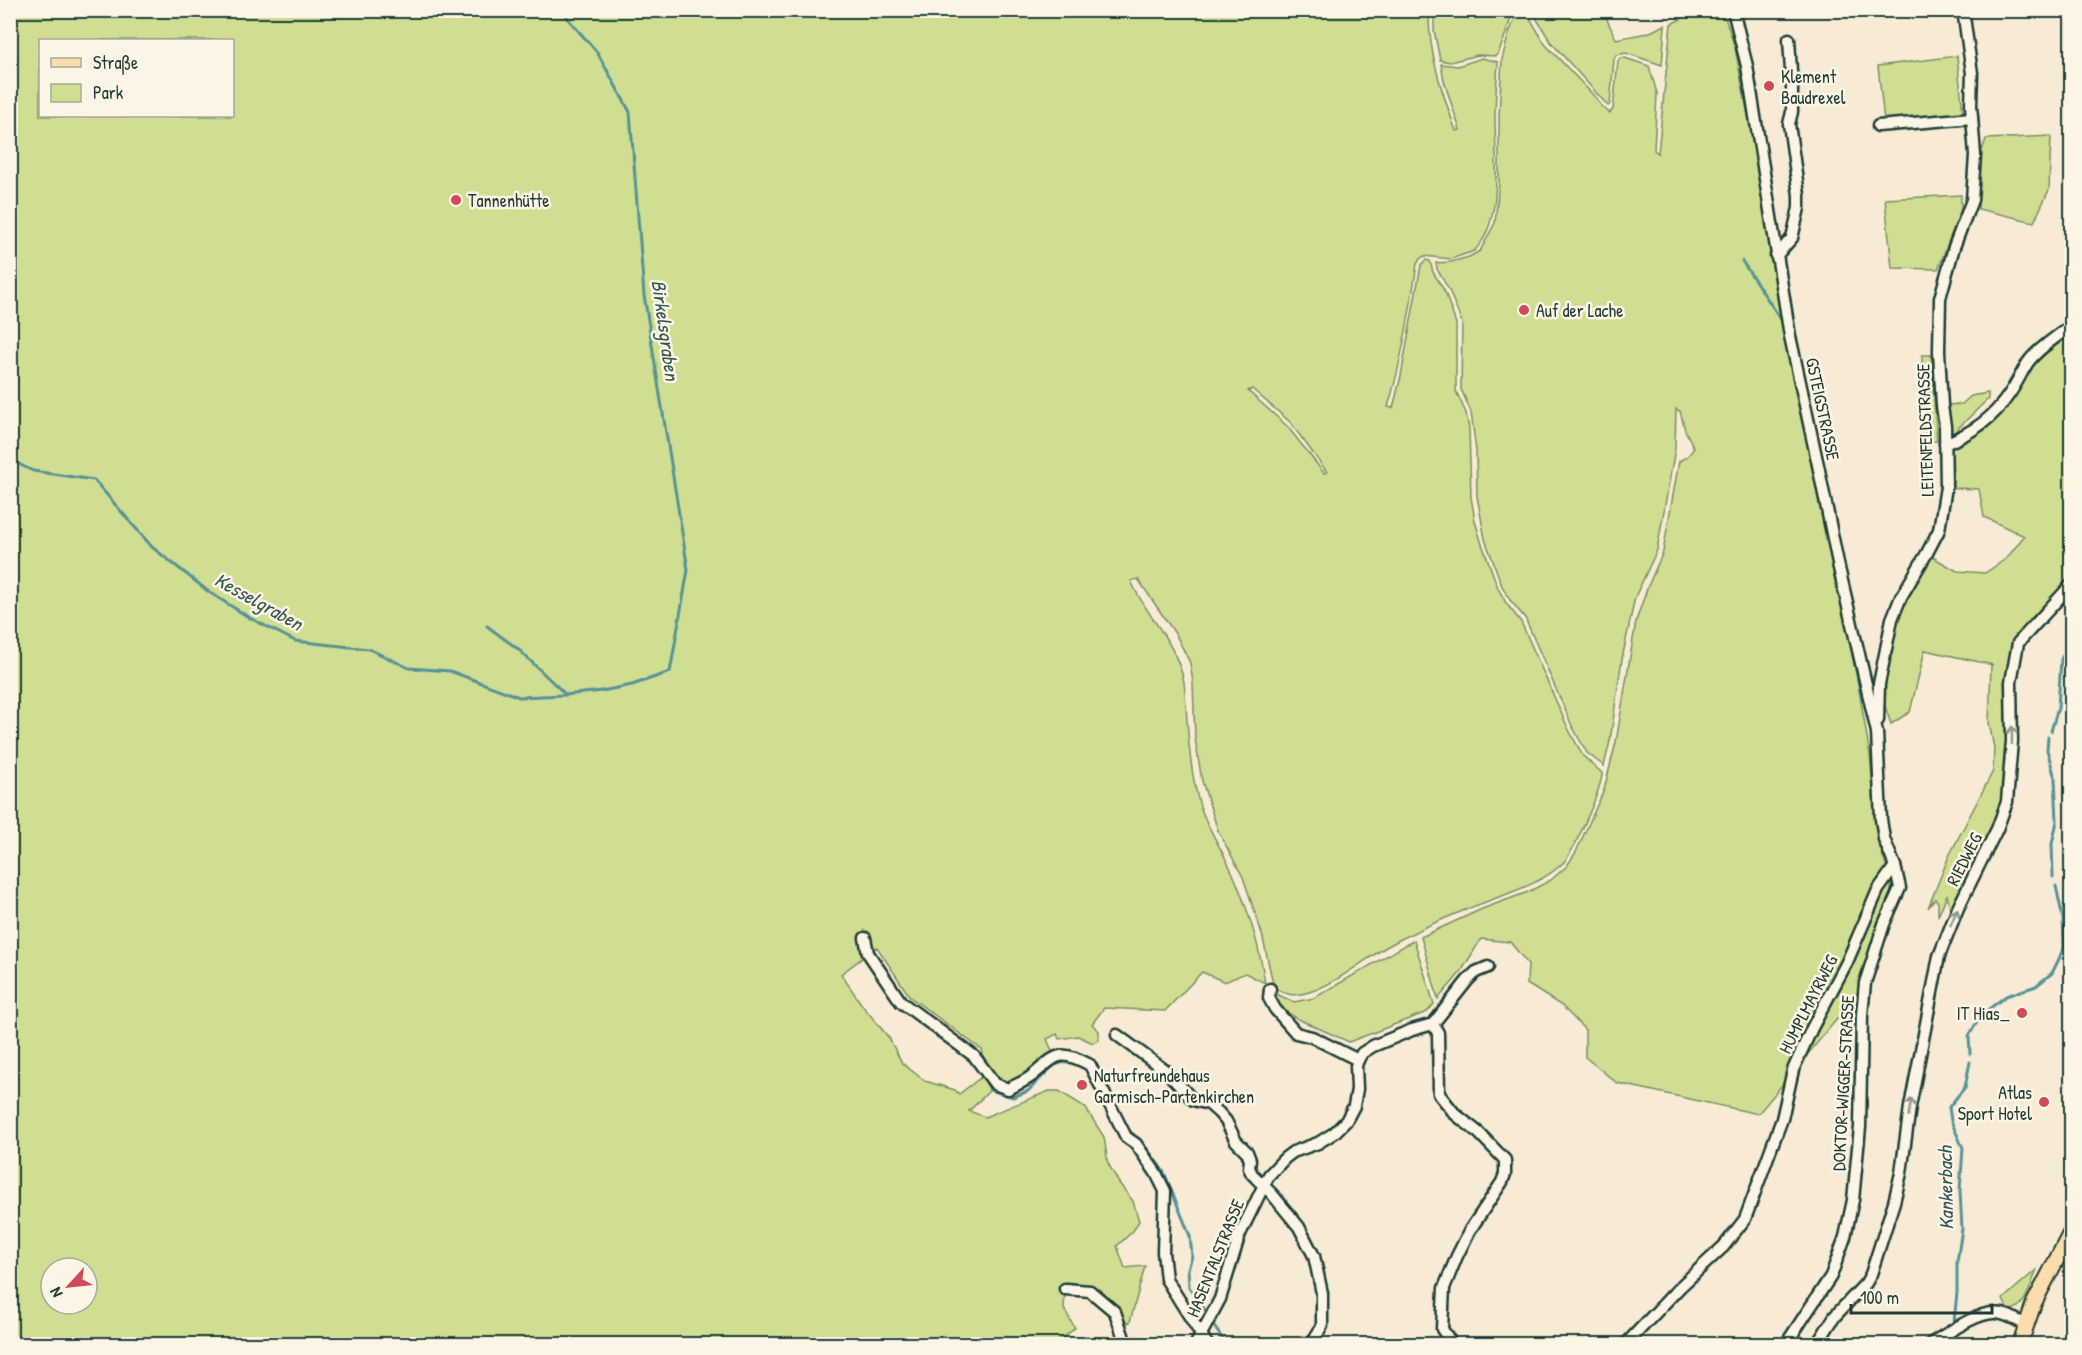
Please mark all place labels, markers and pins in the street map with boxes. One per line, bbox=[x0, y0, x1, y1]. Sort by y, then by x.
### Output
place label: Klement Baudrexel bbox=[1781, 64, 1846, 110]
marker: Klement Baudrexel bbox=[1762, 79, 1776, 93]
place label: Tannenhütte bbox=[468, 188, 549, 213]
marker: Tannenhütte bbox=[449, 193, 463, 207]
place label: Auf der Lache bbox=[1536, 298, 1623, 323]
marker: Auf der Lache bbox=[1517, 303, 1531, 317]
place label: IT Hias_ bbox=[1956, 1001, 2010, 1026]
marker: IT Hias_ bbox=[2015, 1006, 2029, 1020]
place label: Naturfreundehaus Garmisch-Partenkirchen bbox=[1094, 1063, 1254, 1109]
marker: Naturfreundehaus Garmisch-Partenkirchen bbox=[1075, 1078, 1089, 1092]
place label: Atlas Sport Hotel bbox=[1958, 1080, 2032, 1126]
marker: Atlas Sport Hotel bbox=[2037, 1095, 2051, 1109]

